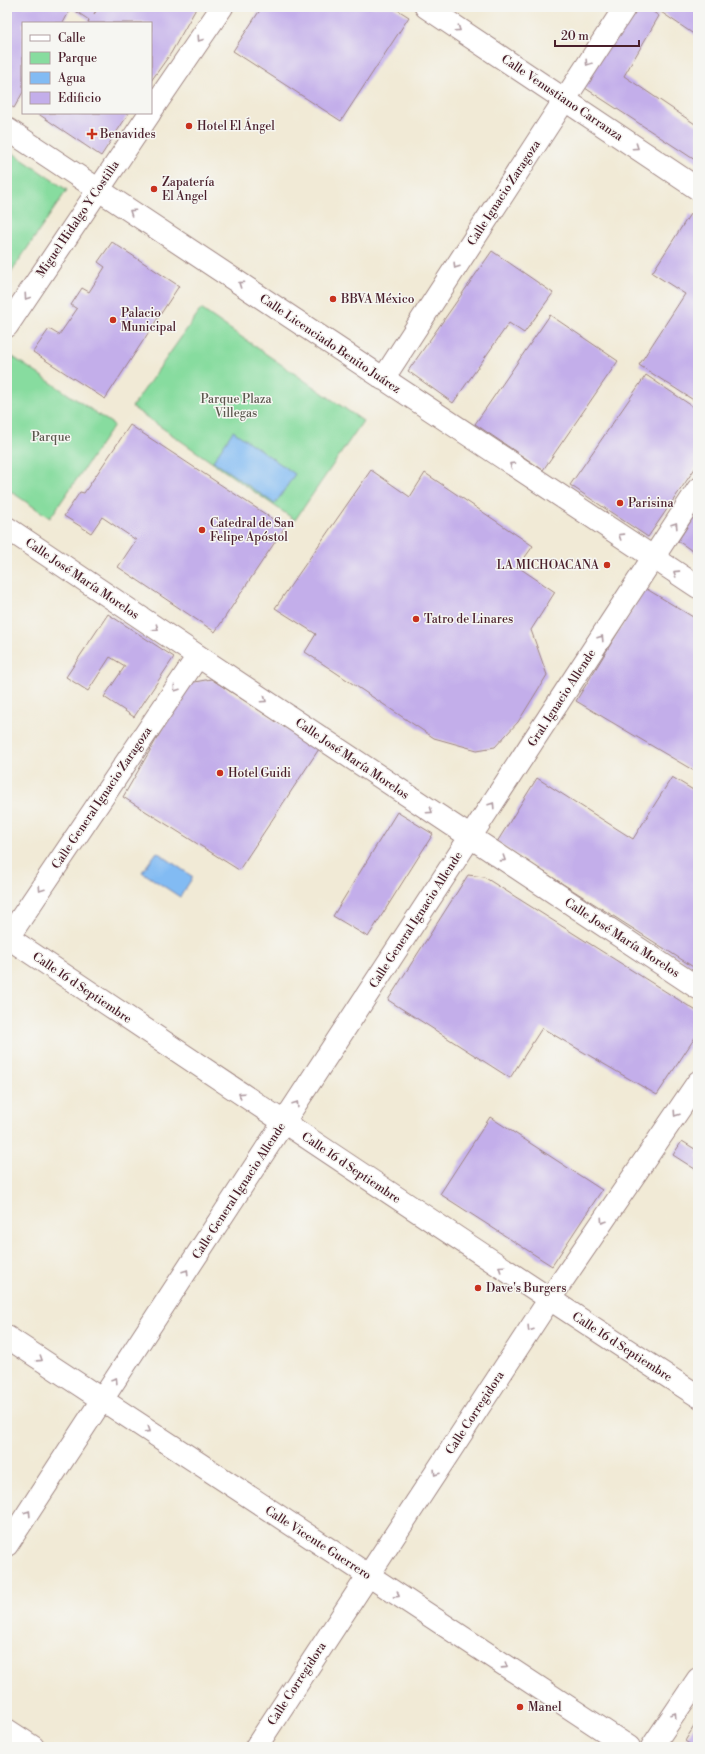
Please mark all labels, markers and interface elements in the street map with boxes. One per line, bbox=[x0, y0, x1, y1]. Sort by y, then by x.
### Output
legend bbox=[22, 22, 152, 114]
scale bar bbox=[555, 22, 639, 48]
one-way arrow bbox=[454, 24, 461, 32]
text: 20 m bbox=[561, 29, 589, 44]
text: Calle bbox=[58, 31, 85, 46]
one-way arrow bbox=[197, 35, 205, 42]
text: Parque bbox=[58, 51, 97, 66]
street label: Calle Venustiano Carranza bbox=[498, 52, 626, 145]
one-way arrow bbox=[585, 59, 593, 66]
text: Agua bbox=[57, 71, 87, 86]
text: Edificio bbox=[58, 91, 101, 106]
place label: Hotel El Ángel bbox=[197, 117, 275, 134]
marker: Hotel El Ángel bbox=[184, 121, 194, 131]
place label: Benavides bbox=[99, 127, 156, 142]
marker: Benavides bbox=[87, 129, 97, 139]
street label: Calle Ignacio Zaragoza bbox=[464, 137, 544, 249]
one-way arrow bbox=[632, 143, 639, 150]
street label: Miguel Hidalgo Y Costilla bbox=[33, 157, 123, 280]
place label: Zapatería El Angel bbox=[162, 175, 215, 204]
marker: Zapatería El Angel bbox=[149, 184, 159, 194]
one-way arrow bbox=[130, 210, 137, 217]
one-way arrow bbox=[453, 262, 461, 269]
one-way arrow bbox=[238, 282, 245, 289]
street label: Calle Licenciado Benito Juárez bbox=[257, 291, 404, 397]
one-way arrow bbox=[25, 292, 32, 299]
place label: BBVA México bbox=[340, 292, 415, 307]
marker: BBVA México bbox=[328, 294, 338, 304]
place label: Palacio Municipal bbox=[121, 306, 177, 335]
marker: Palacio Municipal bbox=[108, 315, 118, 325]
park label: Parque Plaza Villegas bbox=[200, 392, 273, 421]
park label: Parque bbox=[31, 430, 71, 445]
one-way arrow bbox=[509, 462, 516, 470]
place label: Parisina bbox=[628, 496, 674, 511]
marker: Parisina bbox=[615, 498, 625, 508]
place label: Catedral de San Felipe Apóstol bbox=[210, 516, 294, 545]
one-way arrow bbox=[670, 522, 677, 529]
marker: Catedral de San Felipe Apóstol bbox=[197, 525, 207, 535]
one-way arrow bbox=[618, 534, 625, 541]
street label: Calle José María Morelos bbox=[22, 535, 142, 623]
place label: LA MICHOACANA bbox=[496, 558, 600, 573]
marker: LA MICHOACANA bbox=[602, 560, 612, 570]
one-way arrow bbox=[673, 570, 680, 577]
place label: Tatro de Linares bbox=[424, 612, 513, 627]
marker: Tatro de Linares bbox=[411, 614, 421, 624]
one-way arrow bbox=[151, 623, 158, 630]
one-way arrow bbox=[596, 635, 603, 642]
street label: Gral. Ignacio Allende bbox=[525, 646, 599, 750]
one-way arrow bbox=[173, 685, 181, 692]
one-way arrow bbox=[259, 695, 266, 702]
street label: Calle José María Morelos bbox=[292, 715, 412, 803]
street label: Calle General Ignacio Zaragoza bbox=[49, 723, 156, 872]
place label: Hotel Guidi bbox=[228, 766, 291, 781]
marker: Hotel Guidi bbox=[215, 768, 225, 778]
one-way arrow bbox=[487, 802, 494, 809]
one-way arrow bbox=[426, 806, 433, 814]
street label: Calle General Ignacio Allende bbox=[366, 849, 466, 991]
one-way arrow bbox=[499, 854, 506, 862]
one-way arrow bbox=[38, 885, 45, 892]
street label: Calle José María Morelos bbox=[562, 895, 682, 981]
street label: Calle 16 d Septiembre bbox=[30, 949, 134, 1027]
one-way arrow bbox=[239, 1093, 246, 1100]
one-way arrow bbox=[291, 1101, 299, 1108]
one-way arrow bbox=[673, 1110, 681, 1117]
street label: Calle General Ignacio Allende bbox=[189, 1120, 289, 1262]
street label: Calle 16 d Septiembre bbox=[299, 1129, 403, 1207]
one-way arrow bbox=[600, 1217, 608, 1224]
one-way arrow bbox=[498, 1265, 505, 1273]
one-way arrow bbox=[181, 1269, 188, 1276]
place label: Dave's Burgers bbox=[486, 1281, 567, 1296]
marker: Dave's Burgers bbox=[473, 1283, 483, 1293]
street label: Calle 16 d Septiembre bbox=[569, 1309, 675, 1385]
one-way arrow bbox=[527, 1325, 535, 1332]
one-way arrow bbox=[35, 1354, 42, 1361]
street label: Calle Corregidora bbox=[442, 1368, 508, 1458]
one-way arrow bbox=[110, 1377, 118, 1384]
one-way arrow bbox=[144, 1425, 151, 1433]
one-way arrow bbox=[433, 1469, 440, 1476]
street label: Calle Vicente Guerrero bbox=[262, 1503, 374, 1583]
one-way arrow bbox=[24, 1510, 31, 1517]
one-way arrow bbox=[392, 1590, 399, 1597]
street label: Calle Corregidora bbox=[264, 1639, 330, 1729]
one-way arrow bbox=[501, 1661, 508, 1668]
place label: Manel bbox=[528, 1700, 562, 1715]
marker: Manel bbox=[515, 1702, 525, 1712]
one-way arrow bbox=[669, 1712, 676, 1719]

